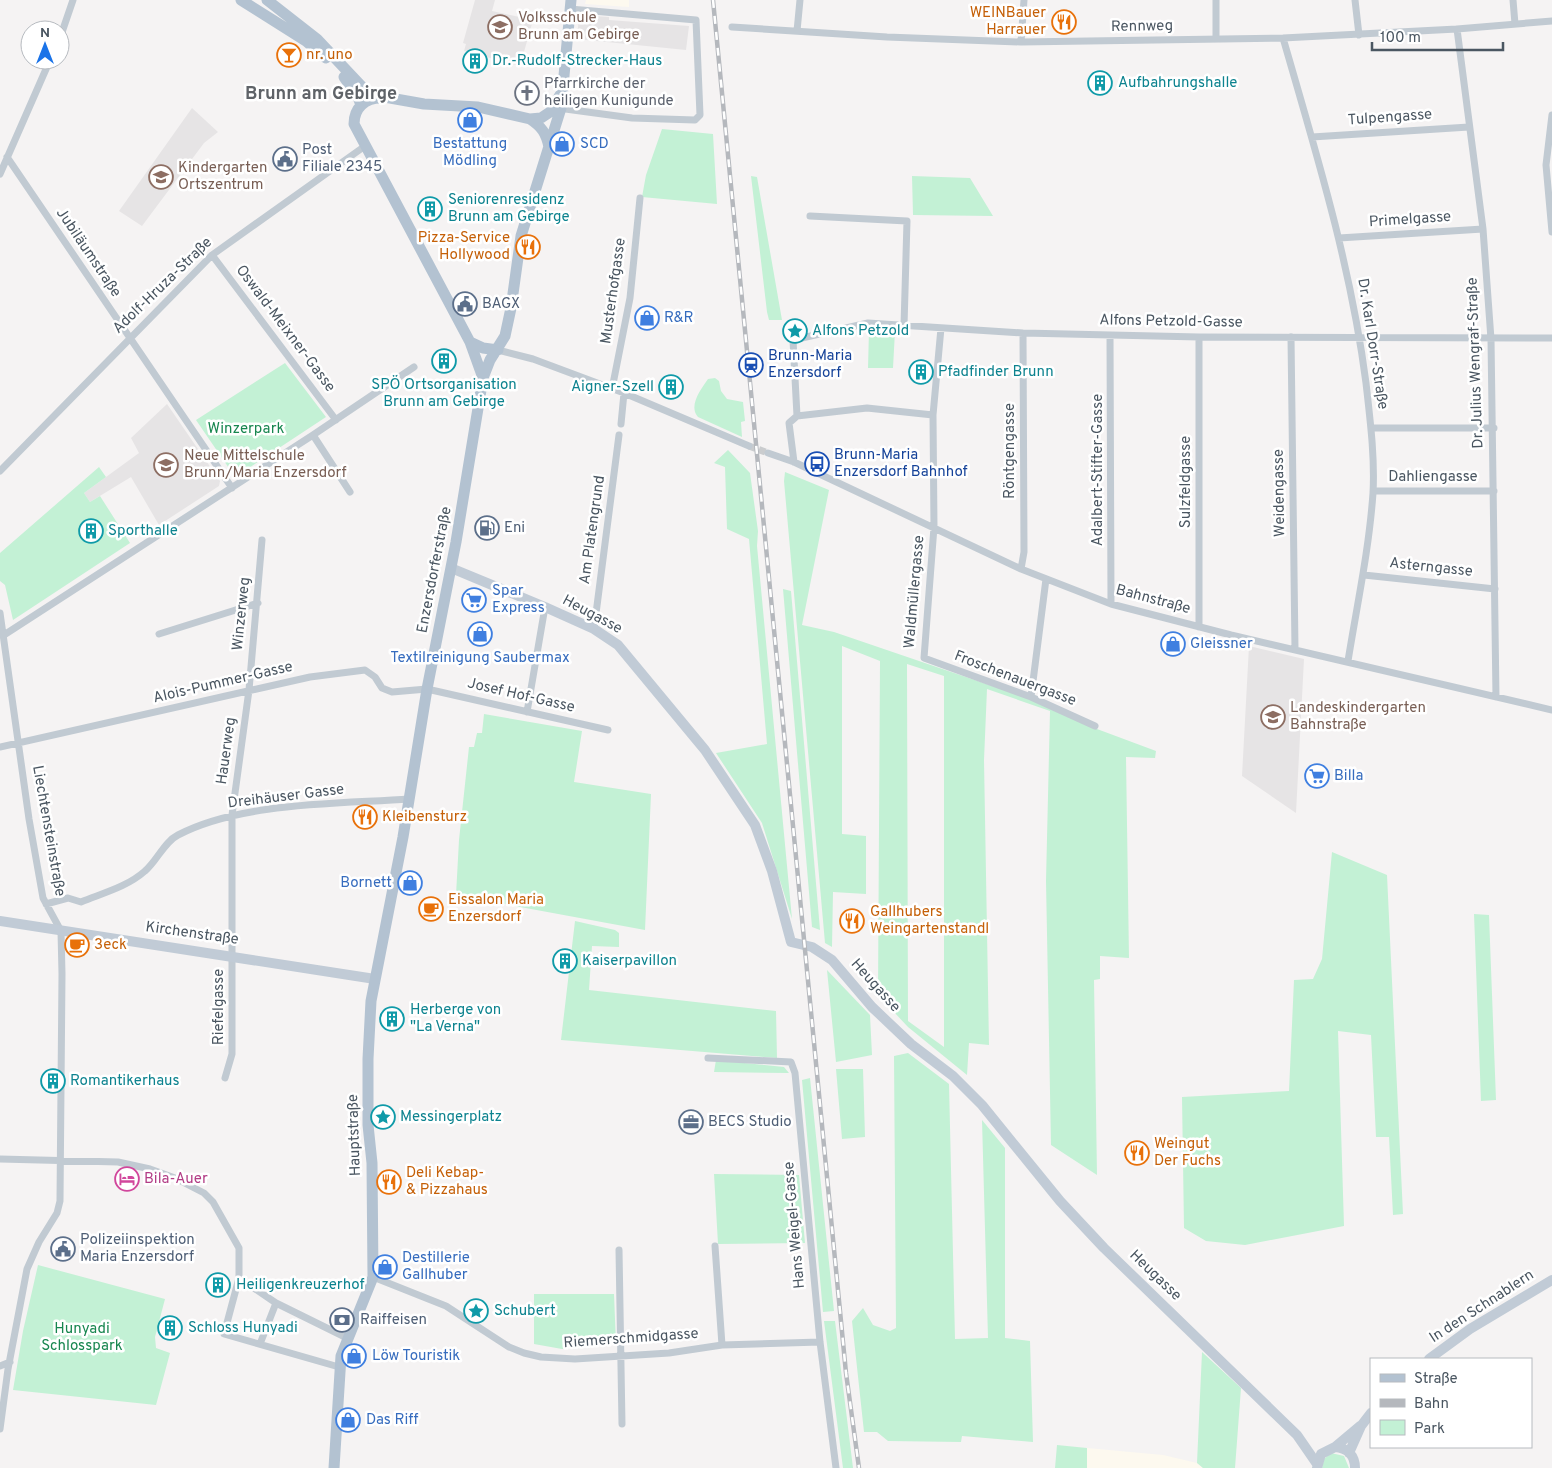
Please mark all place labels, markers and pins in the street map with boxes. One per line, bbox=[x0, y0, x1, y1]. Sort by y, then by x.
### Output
place label: WEINBauer Harrauer bbox=[970, 4, 1046, 40]
place label: Volksschule Brunn am Gebirge bbox=[518, 9, 640, 45]
restaurant icon: WEINBauer Harrauer bbox=[1051, 9, 1077, 35]
school or university icon: Volksschule Brunn am Gebirge bbox=[487, 14, 513, 40]
bar icon: nr. uno bbox=[276, 42, 302, 68]
place label: nr. uno bbox=[306, 46, 353, 65]
building icon: Dr.-Rudolf-Strecker-Haus bbox=[462, 48, 488, 74]
place label: Dr.-Rudolf-Strecker-Haus bbox=[492, 52, 662, 71]
building icon: Aufbahrungshalle bbox=[1087, 70, 1113, 96]
place label: Aufbahrungshalle bbox=[1118, 74, 1237, 93]
place label: Pfarrkirche der heiligen Kunigunde bbox=[544, 75, 674, 111]
church icon: Pfarrkirche der heiligen Kunigunde bbox=[514, 80, 540, 106]
shop icon: Bestattung Mödling bbox=[457, 107, 483, 133]
shop icon: SCD bbox=[549, 131, 575, 157]
place label: Bestattung Mödling bbox=[433, 135, 507, 171]
place label: SCD bbox=[580, 135, 609, 154]
place label: Post Filiale 2345 bbox=[302, 141, 382, 177]
public building icon: Post Filiale 2345 bbox=[272, 146, 298, 172]
place label: Kindergarten Ortszentrum bbox=[178, 159, 267, 195]
school or university icon: Kindergarten Ortszentrum bbox=[148, 164, 174, 190]
place label: Seniorenresidenz Brunn am Gebirge bbox=[448, 191, 570, 227]
building icon: Seniorenresidenz Brunn am Gebirge bbox=[417, 196, 443, 222]
place label: Pizza-Service Hollywood bbox=[418, 229, 510, 265]
restaurant icon: Pizza-Service Hollywood bbox=[515, 234, 541, 260]
public building icon: BAGX bbox=[452, 291, 478, 317]
place label: BAGX bbox=[482, 295, 520, 314]
shop icon: R&R bbox=[634, 305, 660, 331]
place label: R&R bbox=[664, 309, 694, 328]
place icon: Alfons Petzold bbox=[782, 318, 808, 344]
place label: Alfons Petzold bbox=[812, 322, 909, 341]
place label: Brunn-Maria Enzersdorf bbox=[768, 347, 852, 383]
building icon: SPÖ Ortsorganisation Brunn am Gebirge bbox=[431, 348, 457, 374]
station icon: Brunn-Maria Enzersdorf bbox=[738, 352, 764, 378]
building icon: Pfadfinder Brunn bbox=[908, 359, 934, 385]
place label: Pfadfinder Brunn bbox=[938, 363, 1054, 382]
building icon: Aigner-Szell bbox=[658, 374, 684, 400]
place label: SPÖ Ortsorganisation Brunn am Gebirge bbox=[371, 375, 517, 412]
place label: Aigner-Szell bbox=[571, 378, 654, 397]
place label: Brunn-Maria Enzersdorf Bahnhof bbox=[834, 446, 968, 482]
place label: Neue Mittelschule Brunn/Maria Enzersdorf bbox=[184, 447, 346, 483]
bus stop icon: Brunn-Maria Enzersdorf Bahnhof bbox=[804, 451, 830, 477]
school or university icon: Neue Mittelschule Brunn/Maria Enzersdorf bbox=[153, 452, 179, 478]
fuel station icon: Eni bbox=[474, 515, 500, 541]
building icon: Sporthalle bbox=[78, 518, 104, 544]
place label: Eni bbox=[504, 519, 525, 538]
place label: Sporthalle bbox=[108, 522, 178, 541]
place label: Spar Express bbox=[492, 582, 545, 618]
supermarket icon: Spar Express bbox=[461, 587, 487, 613]
shop icon: Textilreinigung Saubermax bbox=[467, 621, 493, 647]
shop icon: Gleissner bbox=[1160, 631, 1186, 657]
place label: Gleissner bbox=[1190, 635, 1253, 654]
place label: Textilreinigung Saubermax bbox=[390, 649, 570, 668]
place label: Landeskindergarten Bahnstraße bbox=[1290, 699, 1426, 735]
school or university icon: Landeskindergarten Bahnstraße bbox=[1260, 704, 1286, 730]
supermarket icon: Billa bbox=[1304, 763, 1330, 789]
place label: Billa bbox=[1334, 767, 1363, 786]
restaurant icon: Kleibensturz bbox=[352, 804, 378, 830]
place label: Kleibensturz bbox=[382, 808, 467, 827]
shop icon: Bornett bbox=[397, 870, 423, 896]
place label: Bornett bbox=[340, 874, 392, 893]
place label: Eissalon Maria Enzersdorf bbox=[448, 891, 544, 927]
cafe icon: Eissalon Maria Enzersdorf bbox=[418, 896, 444, 922]
place label: Gallhubers Weingartenstandl bbox=[870, 903, 989, 939]
restaurant icon: Gallhubers Weingartenstandl bbox=[839, 908, 865, 934]
cafe icon: 3eck bbox=[64, 932, 90, 958]
place label: 3eck bbox=[94, 936, 127, 955]
building icon: Kaiserpavillon bbox=[552, 948, 578, 974]
place label: Kaiserpavillon bbox=[582, 952, 677, 971]
place label: Herberge von "La Verna" bbox=[410, 1001, 501, 1037]
building icon: Herberge von "La Verna" bbox=[379, 1006, 405, 1032]
building icon: Romantikerhaus bbox=[40, 1068, 66, 1094]
place label: Romantikerhaus bbox=[70, 1072, 180, 1091]
place icon: Messingerplatz bbox=[370, 1104, 396, 1130]
place label: Messingerplatz bbox=[400, 1108, 502, 1127]
office icon: BECS Studio bbox=[678, 1109, 704, 1135]
place label: BECS Studio bbox=[708, 1113, 792, 1132]
place label: Weingut Der Fuchs bbox=[1154, 1135, 1221, 1171]
restaurant icon: Weingut Der Fuchs bbox=[1124, 1140, 1150, 1166]
place label: Deli Kebap- & Pizzahaus bbox=[406, 1164, 488, 1200]
hotel icon: Bila-Auer bbox=[114, 1166, 140, 1192]
restaurant icon: Deli Kebap- & Pizzahaus bbox=[376, 1169, 402, 1195]
place label: Bila-Auer bbox=[144, 1170, 208, 1189]
place label: Polizeiinspektion Maria Enzersdorf bbox=[80, 1231, 195, 1267]
public building icon: Polizeiinspektion Maria Enzersdorf bbox=[50, 1236, 76, 1262]
place label: Destillerie Gallhuber bbox=[402, 1249, 470, 1285]
shop icon: Destillerie Gallhuber bbox=[372, 1254, 398, 1280]
building icon: Heiligenkreuzerhof bbox=[205, 1272, 231, 1298]
place label: Heiligenkreuzerhof bbox=[236, 1276, 365, 1295]
place icon: Schubert bbox=[463, 1298, 489, 1324]
place label: Schubert bbox=[494, 1302, 556, 1321]
bank icon: Raiffeisen bbox=[329, 1307, 355, 1333]
place label: Raiffeisen bbox=[360, 1311, 427, 1330]
building icon: Schloss Hunyadi bbox=[157, 1315, 183, 1341]
place label: Schloss Hunyadi bbox=[188, 1319, 298, 1338]
shop icon: Löw Touristik bbox=[341, 1343, 367, 1369]
place label: Löw Touristik bbox=[372, 1347, 460, 1366]
shop icon: Das Riff bbox=[335, 1407, 361, 1433]
place label: Das Riff bbox=[366, 1411, 418, 1430]

